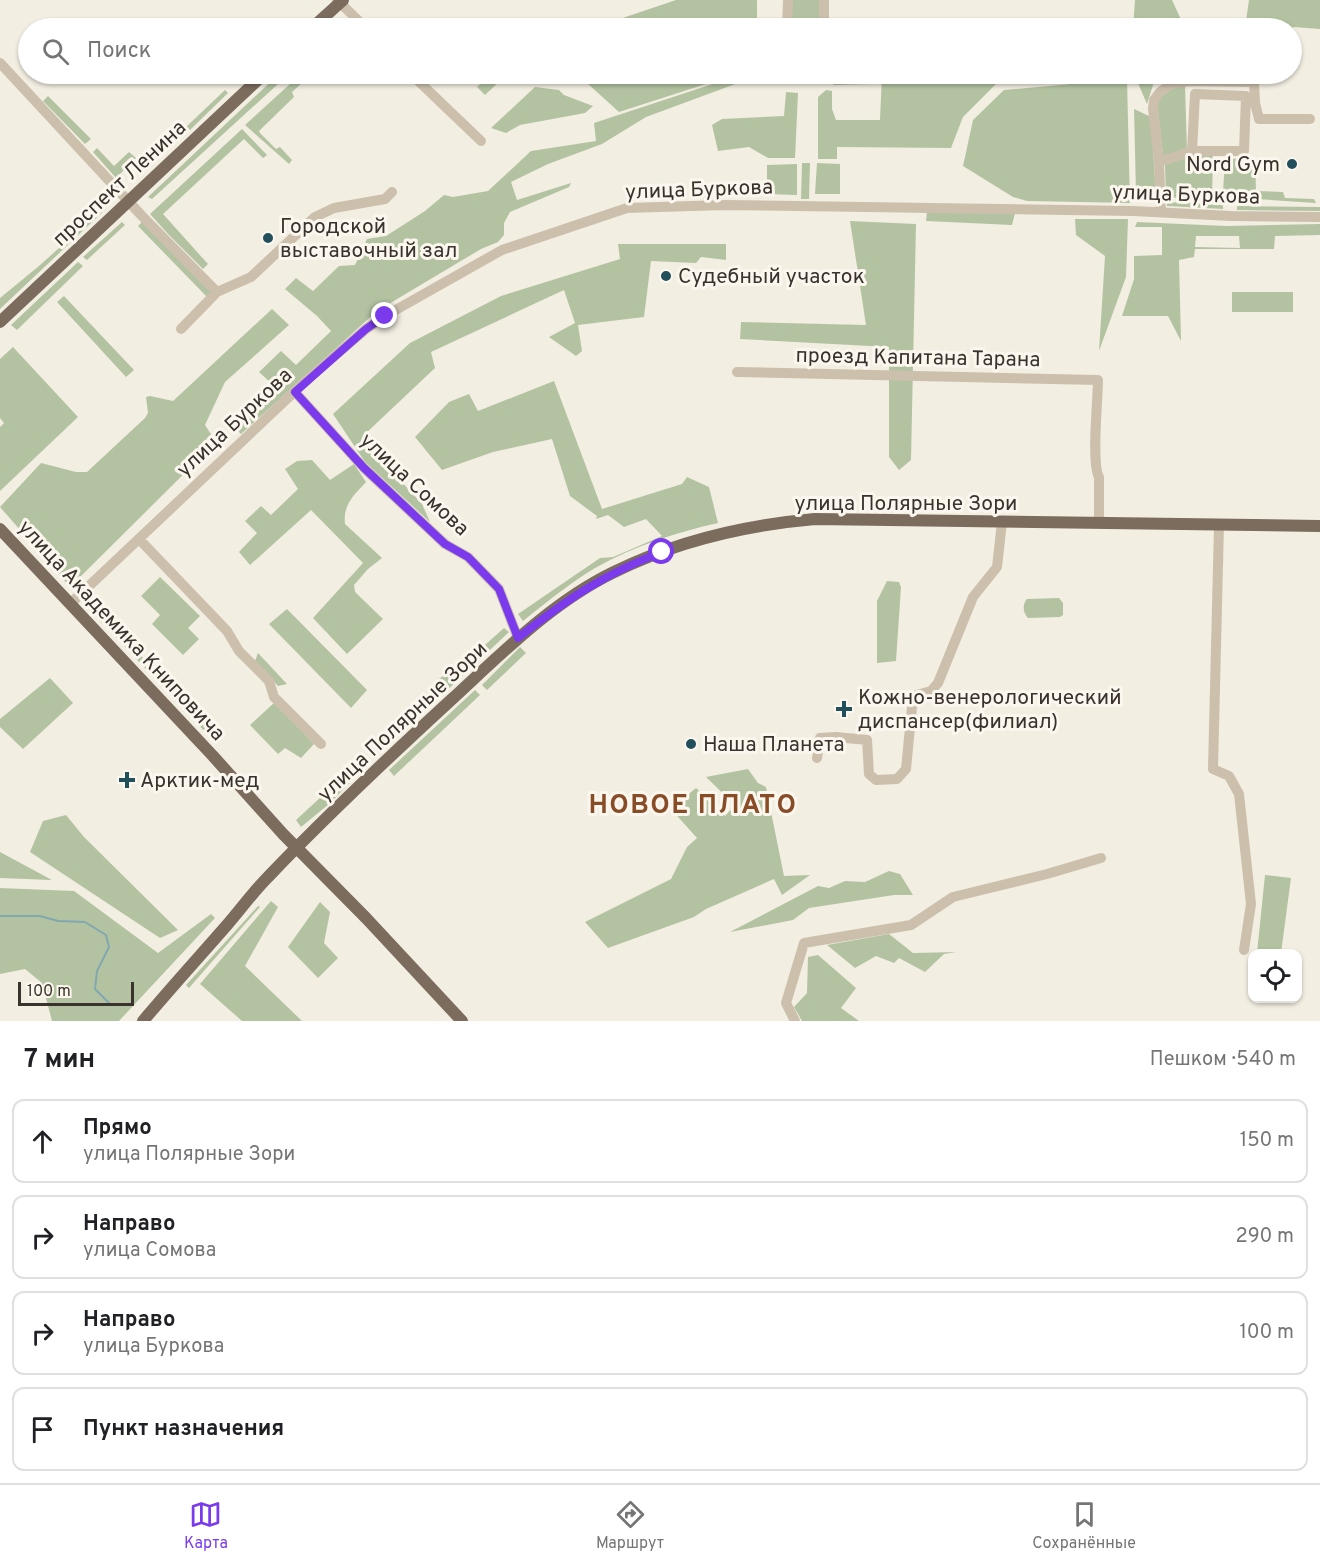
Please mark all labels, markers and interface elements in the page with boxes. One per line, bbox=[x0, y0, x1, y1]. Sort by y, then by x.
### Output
search box bbox=[18, 18, 1302, 84]
icon: search bbox=[39, 35, 72, 68]
text: Поиск bbox=[87, 38, 151, 65]
street label: проспект Ленина bbox=[47, 115, 193, 253]
place label: Nord Gym bbox=[1186, 152, 1280, 179]
marker: Nord Gym bbox=[1285, 157, 1299, 171]
street label: улица Буркова bbox=[624, 174, 774, 207]
street label: улица Буркова bbox=[1111, 179, 1261, 212]
place label: Городской выставочный зал bbox=[280, 214, 457, 265]
marker: Городской выставочный зал bbox=[261, 231, 275, 245]
place label: Судебный участок bbox=[678, 264, 865, 291]
marker: Судебный участок bbox=[659, 269, 673, 283]
route end bbox=[371, 302, 397, 328]
street label: проезд Капитана Тарана bbox=[795, 343, 1041, 374]
street label: улица Буркова bbox=[172, 363, 298, 484]
street label: улица Сомова bbox=[354, 428, 474, 543]
street label: улица Полярные Зори bbox=[795, 491, 1017, 518]
street label: улица Академика Книповича bbox=[11, 515, 230, 747]
route start bbox=[648, 538, 674, 564]
street label: улица Полярные Зори bbox=[312, 636, 494, 808]
place label: Кожно-венерологический диспансер(филиал) bbox=[858, 685, 1122, 736]
marker: Кожно-венерологический диспансер(филиал) bbox=[835, 700, 853, 718]
place label: Наша Планета bbox=[703, 732, 845, 759]
marker: Наша Планета bbox=[684, 737, 698, 751]
place label: Арктик-мед bbox=[140, 768, 260, 795]
marker: Арктик-мед bbox=[118, 771, 136, 789]
district label: НОВОЕ ПЛАТО bbox=[588, 789, 798, 823]
map controls bbox=[1248, 949, 1302, 1003]
button: locate bbox=[1248, 949, 1302, 1003]
scale bar bbox=[18, 979, 134, 1007]
text: 100 m bbox=[27, 982, 71, 1002]
text: 7 мин bbox=[24, 1044, 95, 1077]
text: Пешком · 540 m bbox=[1150, 1047, 1296, 1073]
text: Прямо bbox=[83, 1115, 152, 1142]
icon: ahead bbox=[26, 1125, 59, 1158]
text: 150 m bbox=[1240, 1128, 1294, 1154]
text: улица Полярные Зори bbox=[83, 1142, 295, 1168]
text: Направо bbox=[83, 1211, 175, 1238]
icon: right bbox=[26, 1221, 59, 1254]
text: 290 m bbox=[1236, 1224, 1294, 1250]
text: улица Сомова bbox=[83, 1238, 216, 1264]
text: Направо bbox=[83, 1307, 175, 1334]
icon: right bbox=[26, 1317, 59, 1350]
text: 100 m bbox=[1239, 1320, 1294, 1346]
text: улица Буркова bbox=[83, 1334, 224, 1360]
icon: arrive bbox=[26, 1413, 59, 1446]
text: Пункт назначения bbox=[83, 1416, 284, 1443]
tab: Карта bbox=[184, 1498, 228, 1554]
tab: Маршрут bbox=[596, 1498, 664, 1554]
tab: Сохранённые bbox=[1032, 1498, 1136, 1554]

